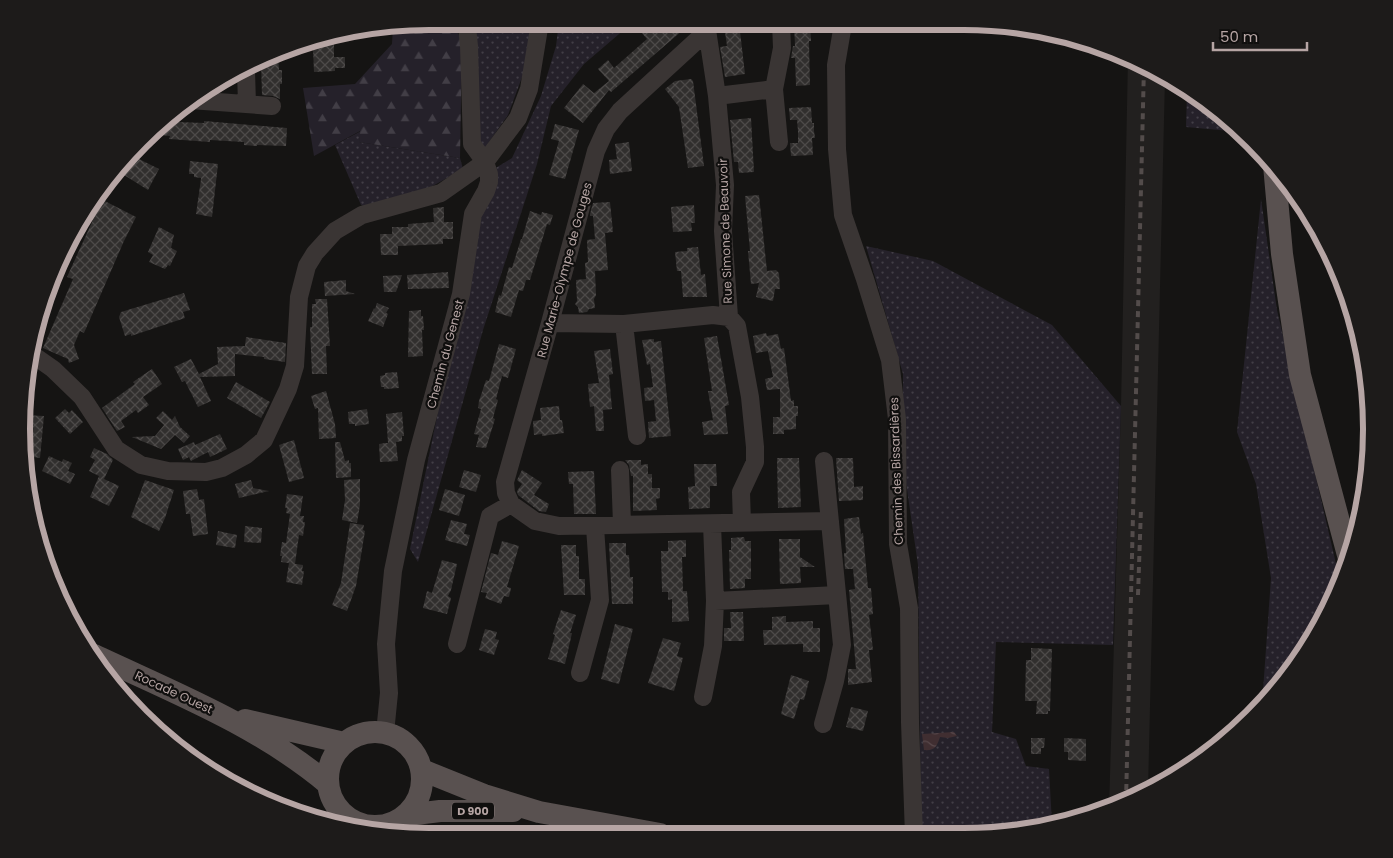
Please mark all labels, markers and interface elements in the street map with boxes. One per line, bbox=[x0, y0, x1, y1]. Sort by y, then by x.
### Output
scale bar bbox=[1213, 20, 1307, 52]
text: 50 m bbox=[1220, 26, 1258, 47]
street label: Rue Simone de Beauvoir bbox=[714, 158, 736, 304]
street label: Rue Marie-Olympe de Gouges bbox=[532, 180, 596, 360]
street label: Chemin du Genest bbox=[422, 298, 468, 410]
street label: Chemin des Bissardières bbox=[885, 397, 907, 545]
street label: Rocade Ouest bbox=[132, 666, 216, 718]
road number: D 900 bbox=[452, 802, 494, 819]

